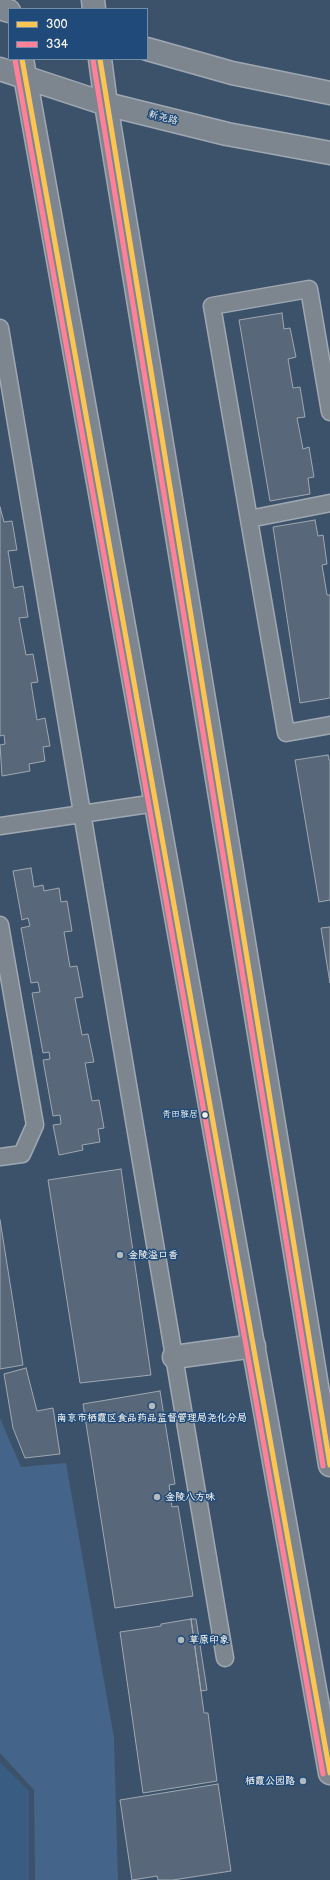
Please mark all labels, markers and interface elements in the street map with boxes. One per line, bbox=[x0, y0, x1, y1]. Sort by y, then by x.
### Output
legend bbox=[8, 8, 148, 60]
text: 300 bbox=[46, 17, 68, 32]
text: 334 bbox=[46, 37, 68, 52]
street label: 新尧路 bbox=[147, 109, 179, 127]
place label: 青田雅居 bbox=[162, 1110, 198, 1120]
marker: 青田雅居 bbox=[200, 1110, 210, 1120]
place label: 金陵溢口香 bbox=[128, 1249, 178, 1261]
marker: 金陵溢口香 bbox=[115, 1250, 125, 1260]
marker: 南京市栖霞区食品药品监督管理局尧化分局 bbox=[147, 1401, 157, 1411]
place label: 南京市栖霞区食品药品监督管理局尧化分局 bbox=[57, 1412, 247, 1424]
place label: 金陵八方味 bbox=[165, 1491, 215, 1503]
marker: 金陵八方味 bbox=[152, 1492, 162, 1502]
place label: 草原印象 bbox=[189, 1634, 229, 1646]
marker: 草原印象 bbox=[176, 1635, 186, 1645]
place label: 栖霞公园路 bbox=[245, 1775, 295, 1787]
marker: 栖霞公园路 bbox=[298, 1776, 308, 1786]

